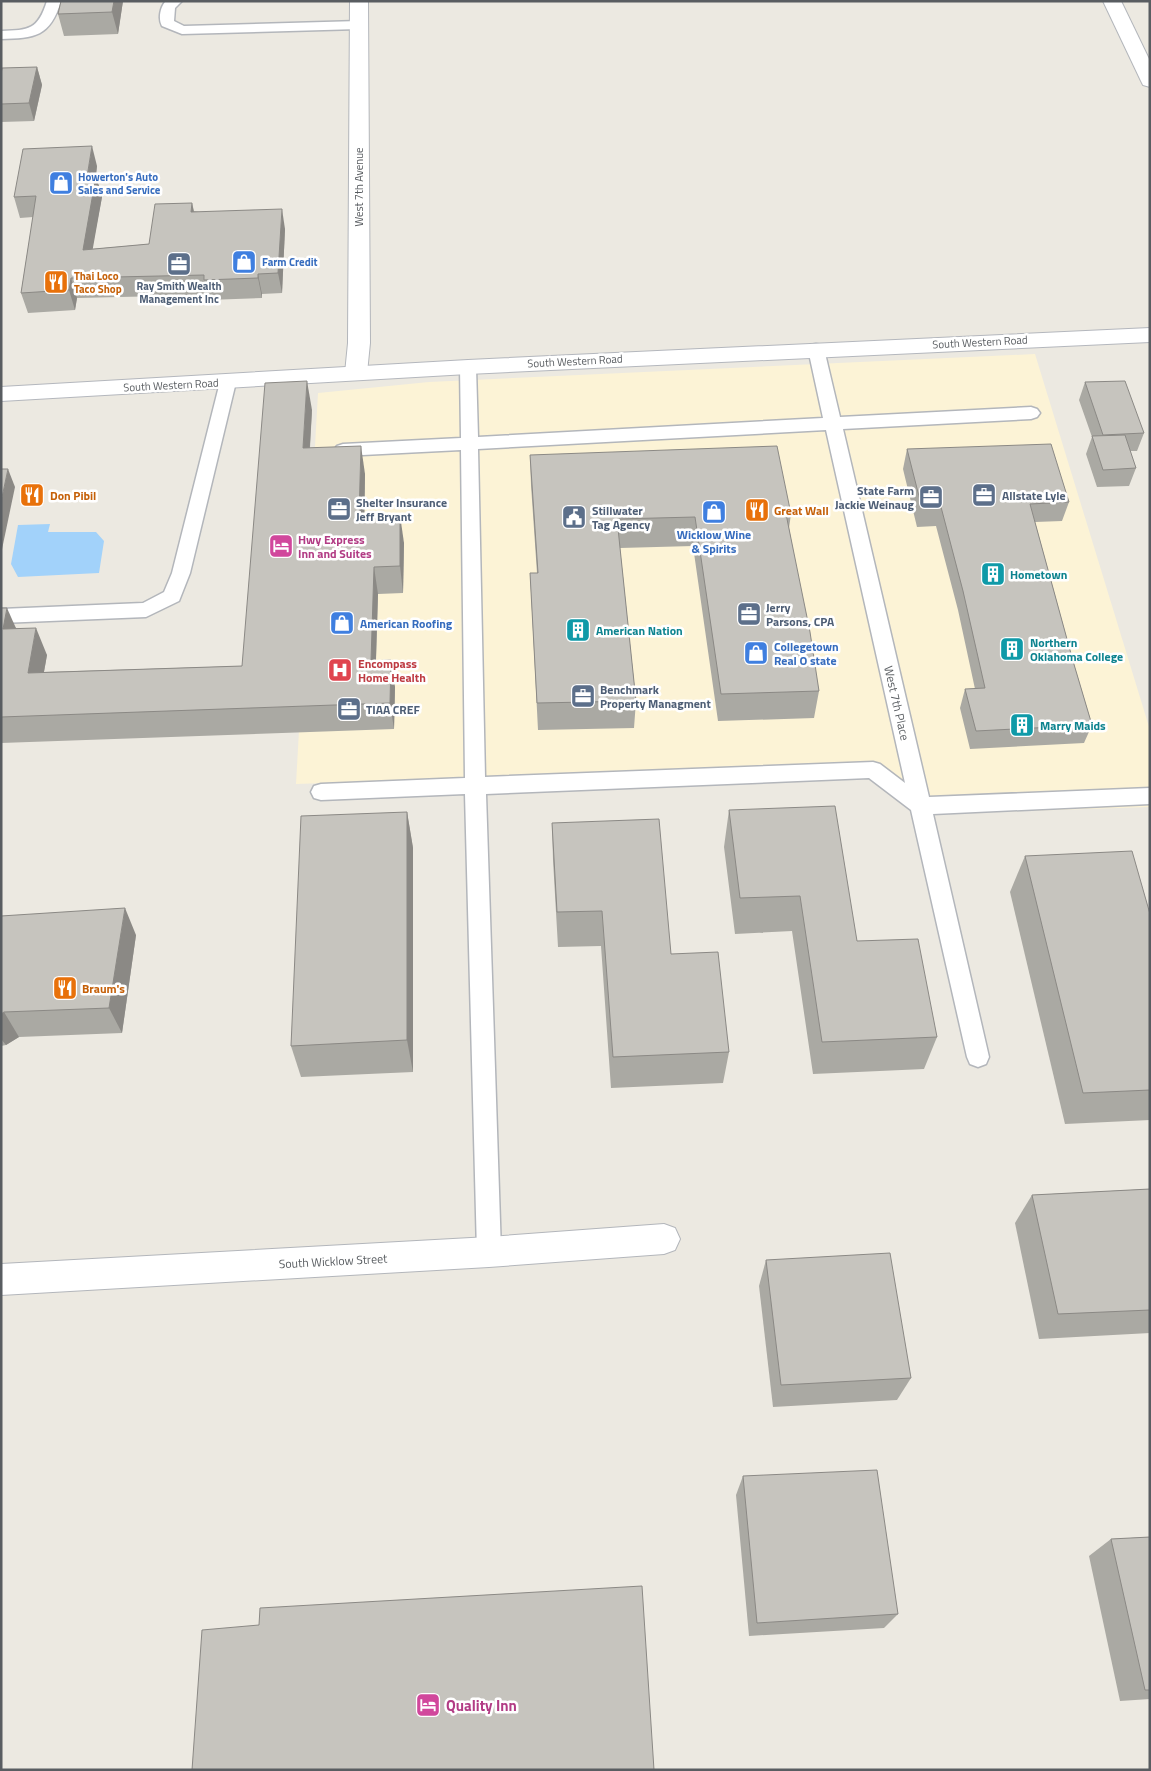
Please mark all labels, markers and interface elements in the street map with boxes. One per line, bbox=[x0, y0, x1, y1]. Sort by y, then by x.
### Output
street label: West 7th Avenue bbox=[351, 147, 367, 227]
place label: Howerton's Auto Sales and Service bbox=[78, 169, 161, 198]
shop icon: Howerton's Auto Sales and Service bbox=[48, 170, 74, 196]
shop icon: Farm Credit bbox=[231, 249, 257, 275]
office icon: Ray Smith Wealth Management Inc bbox=[166, 251, 192, 277]
place label: Farm Credit bbox=[262, 254, 318, 270]
place label: Thai Loco Taco Shop bbox=[74, 268, 122, 297]
restaurant icon: Thai Loco Taco Shop bbox=[43, 269, 69, 295]
place label: Ray Smith Wealth Management Inc bbox=[136, 278, 222, 307]
street label: South Western Road bbox=[932, 332, 1028, 352]
street label: South Western Road bbox=[527, 351, 623, 371]
street label: South Western Road bbox=[123, 375, 219, 395]
place label: State Farm Jackie Weinaug bbox=[835, 481, 915, 514]
restaurant icon: Don Pibil bbox=[19, 482, 45, 508]
office icon: Allstate Lyle bbox=[971, 482, 997, 508]
office icon: State Farm Jackie Weinaug bbox=[918, 484, 944, 510]
place label: Don Pibil bbox=[50, 486, 96, 505]
place label: Allstate Lyle bbox=[1002, 486, 1066, 505]
place label: Shelter Insurance Jeff Bryant bbox=[356, 493, 447, 526]
office icon: Shelter Insurance Jeff Bryant bbox=[326, 496, 352, 522]
restaurant icon: Great Wall bbox=[744, 497, 770, 523]
shop icon: Wicklow Wine & Spirits bbox=[701, 499, 727, 525]
place label: Stillwater Tag Agency bbox=[592, 501, 650, 534]
place label: Great Wall bbox=[774, 501, 829, 520]
public building icon: Stillwater Tag Agency bbox=[561, 504, 587, 530]
place label: Wicklow Wine & Spirits bbox=[677, 525, 751, 558]
place label: Hwy Express Inn and Suites bbox=[298, 530, 372, 563]
hotel icon: Hwy Express Inn and Suites bbox=[268, 533, 294, 559]
building icon: Hometown bbox=[980, 561, 1006, 587]
place label: Hometown bbox=[1010, 565, 1067, 584]
place label: Jerry Parsons, CPA bbox=[766, 598, 835, 631]
office icon: Jerry Parsons, CPA bbox=[736, 601, 762, 627]
shop icon: American Roofing bbox=[329, 610, 355, 636]
place label: American Roofing bbox=[360, 614, 453, 633]
building icon: American Nation bbox=[565, 617, 591, 643]
place label: American Nation bbox=[596, 621, 683, 640]
place label: Northern Oklahoma College bbox=[1030, 633, 1123, 666]
building icon: Northern Oklahoma College bbox=[999, 636, 1025, 662]
place label: Collegetown Real O state bbox=[774, 637, 839, 670]
shop icon: Collegetown Real O state bbox=[743, 640, 769, 666]
place label: Encompass Home Health bbox=[358, 654, 426, 687]
hospital icon: Encompass Home Health bbox=[327, 657, 353, 683]
street label: West 7th Place bbox=[879, 664, 915, 742]
place label: Benchmark Property Managment bbox=[600, 680, 711, 713]
office icon: Benchmark Property Managment bbox=[570, 683, 596, 709]
office icon: TIAA CREF bbox=[336, 696, 362, 722]
place label: TIAA CREF bbox=[366, 700, 420, 719]
building icon: Marry Maids bbox=[1009, 712, 1035, 738]
place label: Marry Maids bbox=[1040, 716, 1106, 735]
restaurant icon: Braum's bbox=[52, 975, 78, 1001]
place label: Braum's bbox=[82, 979, 125, 998]
street label: South Wicklow Street bbox=[278, 1249, 388, 1273]
hotel icon: Quality Inn bbox=[415, 1692, 441, 1718]
place label: Quality Inn bbox=[446, 1694, 517, 1717]

